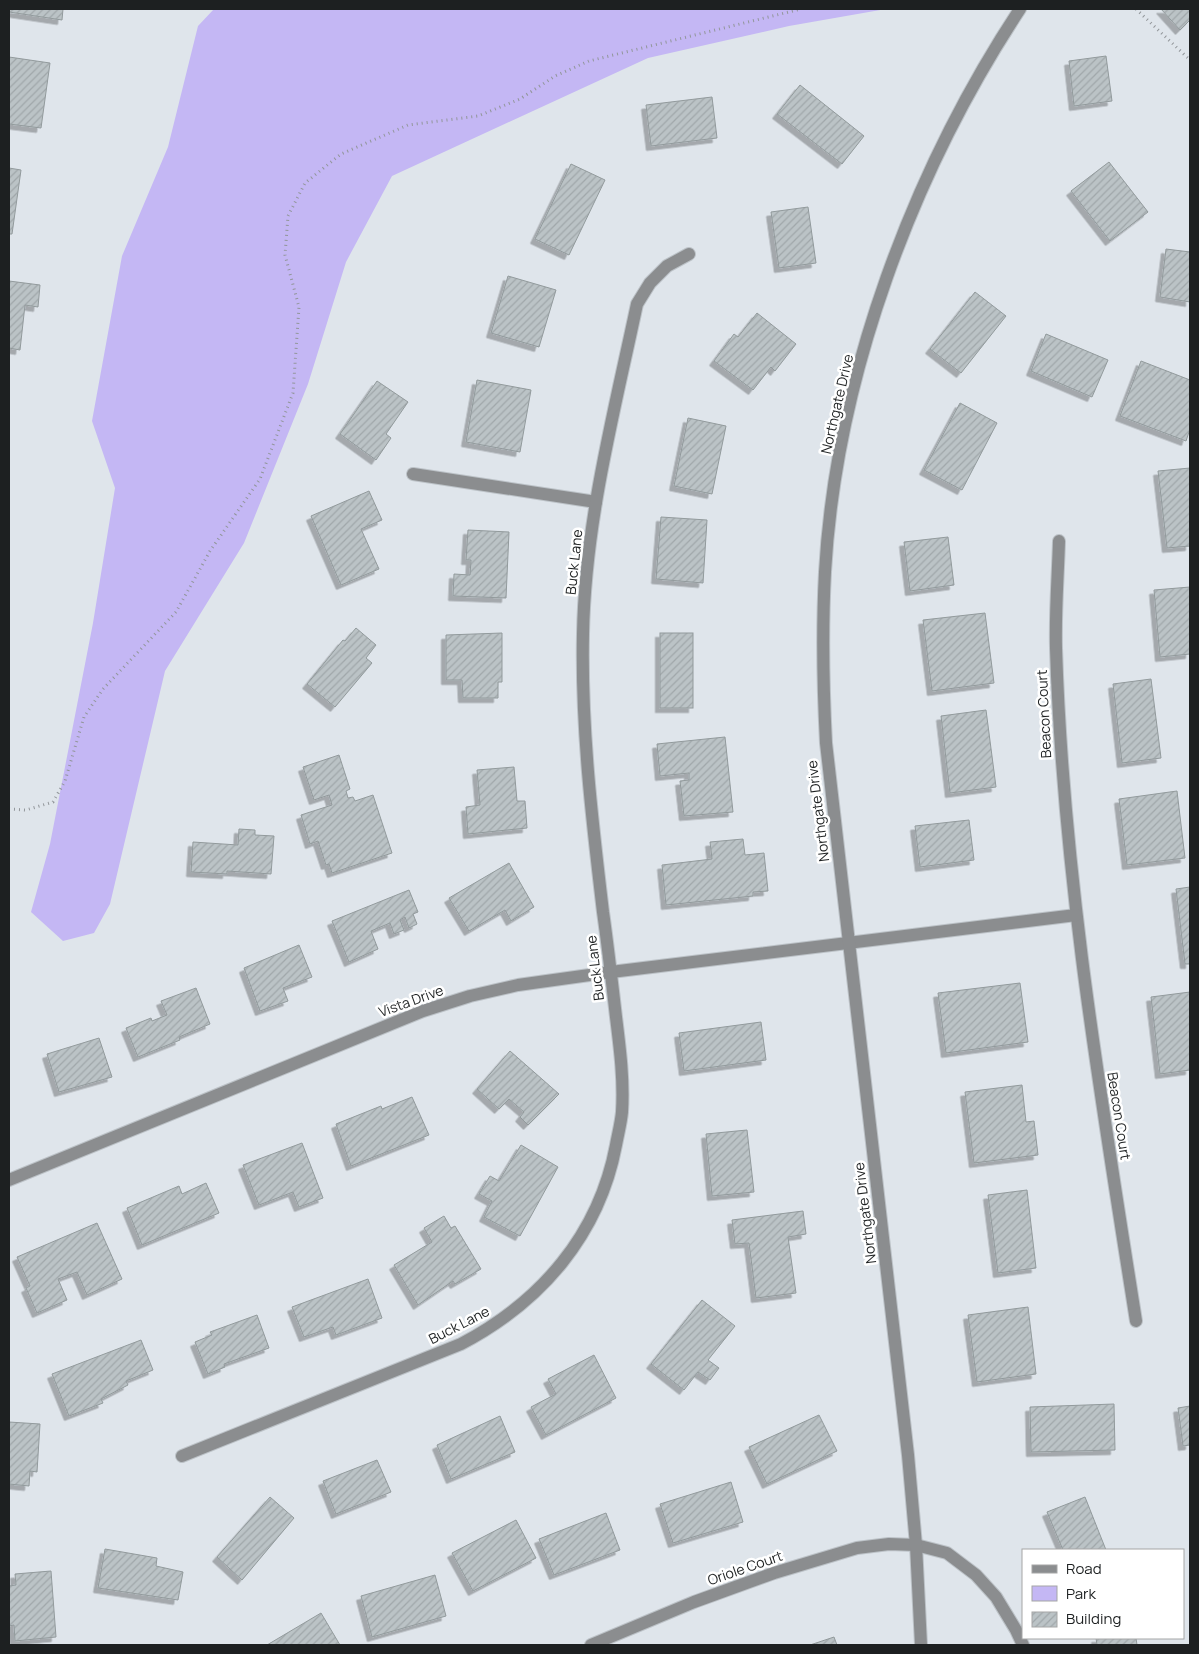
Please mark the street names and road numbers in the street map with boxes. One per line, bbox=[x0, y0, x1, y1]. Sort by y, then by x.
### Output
street label: Northgate Drive bbox=[816, 352, 857, 456]
street label: Buck Lane bbox=[561, 528, 586, 596]
street label: Beacon Court bbox=[1032, 669, 1055, 759]
street label: Northgate Drive bbox=[802, 759, 833, 863]
street label: Buck Lane bbox=[581, 934, 608, 1002]
street label: Vista Drive bbox=[376, 980, 446, 1021]
street label: Beacon Court bbox=[1103, 1071, 1136, 1162]
street label: Northgate Drive bbox=[849, 1161, 880, 1265]
street label: Buck Lane bbox=[425, 1301, 492, 1348]
street label: Oriole Court bbox=[705, 1546, 785, 1589]

